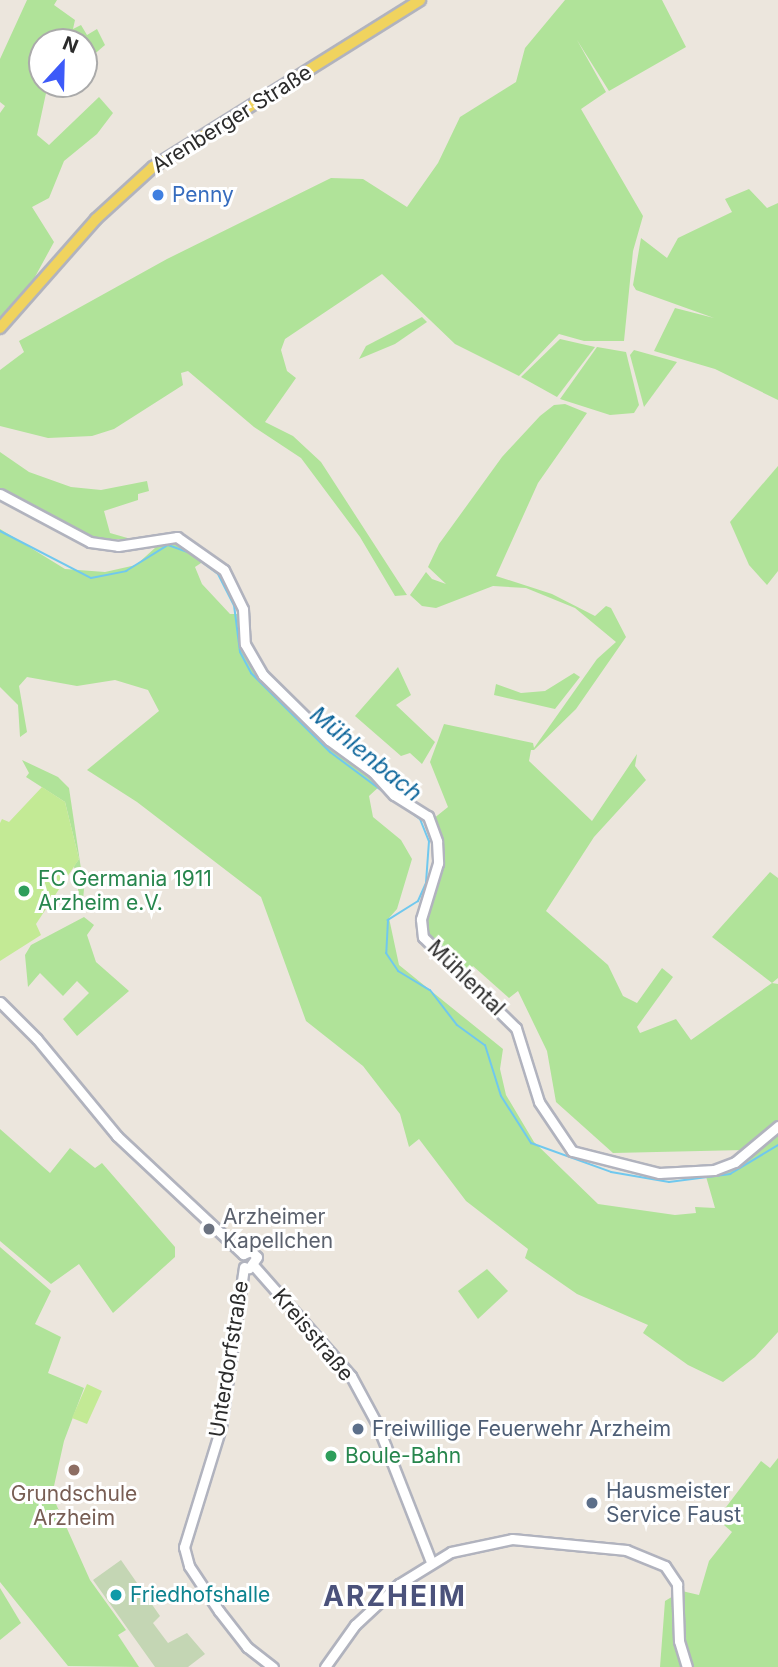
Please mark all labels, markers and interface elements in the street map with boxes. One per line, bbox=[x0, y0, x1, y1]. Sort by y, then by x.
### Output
north arrow bbox=[28, 28, 98, 98]
text: N bbox=[59, 32, 81, 58]
street label: Arenberger Straße bbox=[148, 60, 316, 178]
place label: Penny bbox=[172, 182, 234, 208]
marker: Penny bbox=[150, 187, 166, 203]
water label: Mühlenbach bbox=[305, 701, 427, 807]
place label: FC Germania 1911 Arzheim e.V. bbox=[38, 866, 212, 916]
marker: FC Germania 1911 Arzheim e.V. bbox=[16, 883, 32, 899]
street label: Mühlental bbox=[422, 935, 510, 1021]
place label: Arzheimer Kapellchen bbox=[223, 1204, 333, 1254]
marker: Arzheimer Kapellchen bbox=[201, 1221, 217, 1237]
street label: Unterdorfstraße bbox=[204, 1279, 254, 1439]
street label: Kreisstraße bbox=[267, 1284, 359, 1386]
place label: Freiwillige Feuerwehr Arzheim bbox=[372, 1416, 671, 1442]
marker: Freiwillige Feuerwehr Arzheim bbox=[350, 1421, 366, 1437]
place label: Boule-Bahn bbox=[345, 1443, 461, 1469]
marker: Boule-Bahn bbox=[323, 1448, 339, 1464]
marker: Grundschule Arzheim bbox=[66, 1462, 82, 1478]
place label: Hausmeister Service Faust bbox=[606, 1478, 741, 1528]
place label: Grundschule Arzheim bbox=[11, 1481, 137, 1531]
marker: Hausmeister Service Faust bbox=[584, 1495, 600, 1511]
district label: ARZHEIM bbox=[324, 1579, 466, 1613]
place label: Friedhofshalle bbox=[130, 1582, 270, 1608]
marker: Friedhofshalle bbox=[108, 1587, 124, 1603]

